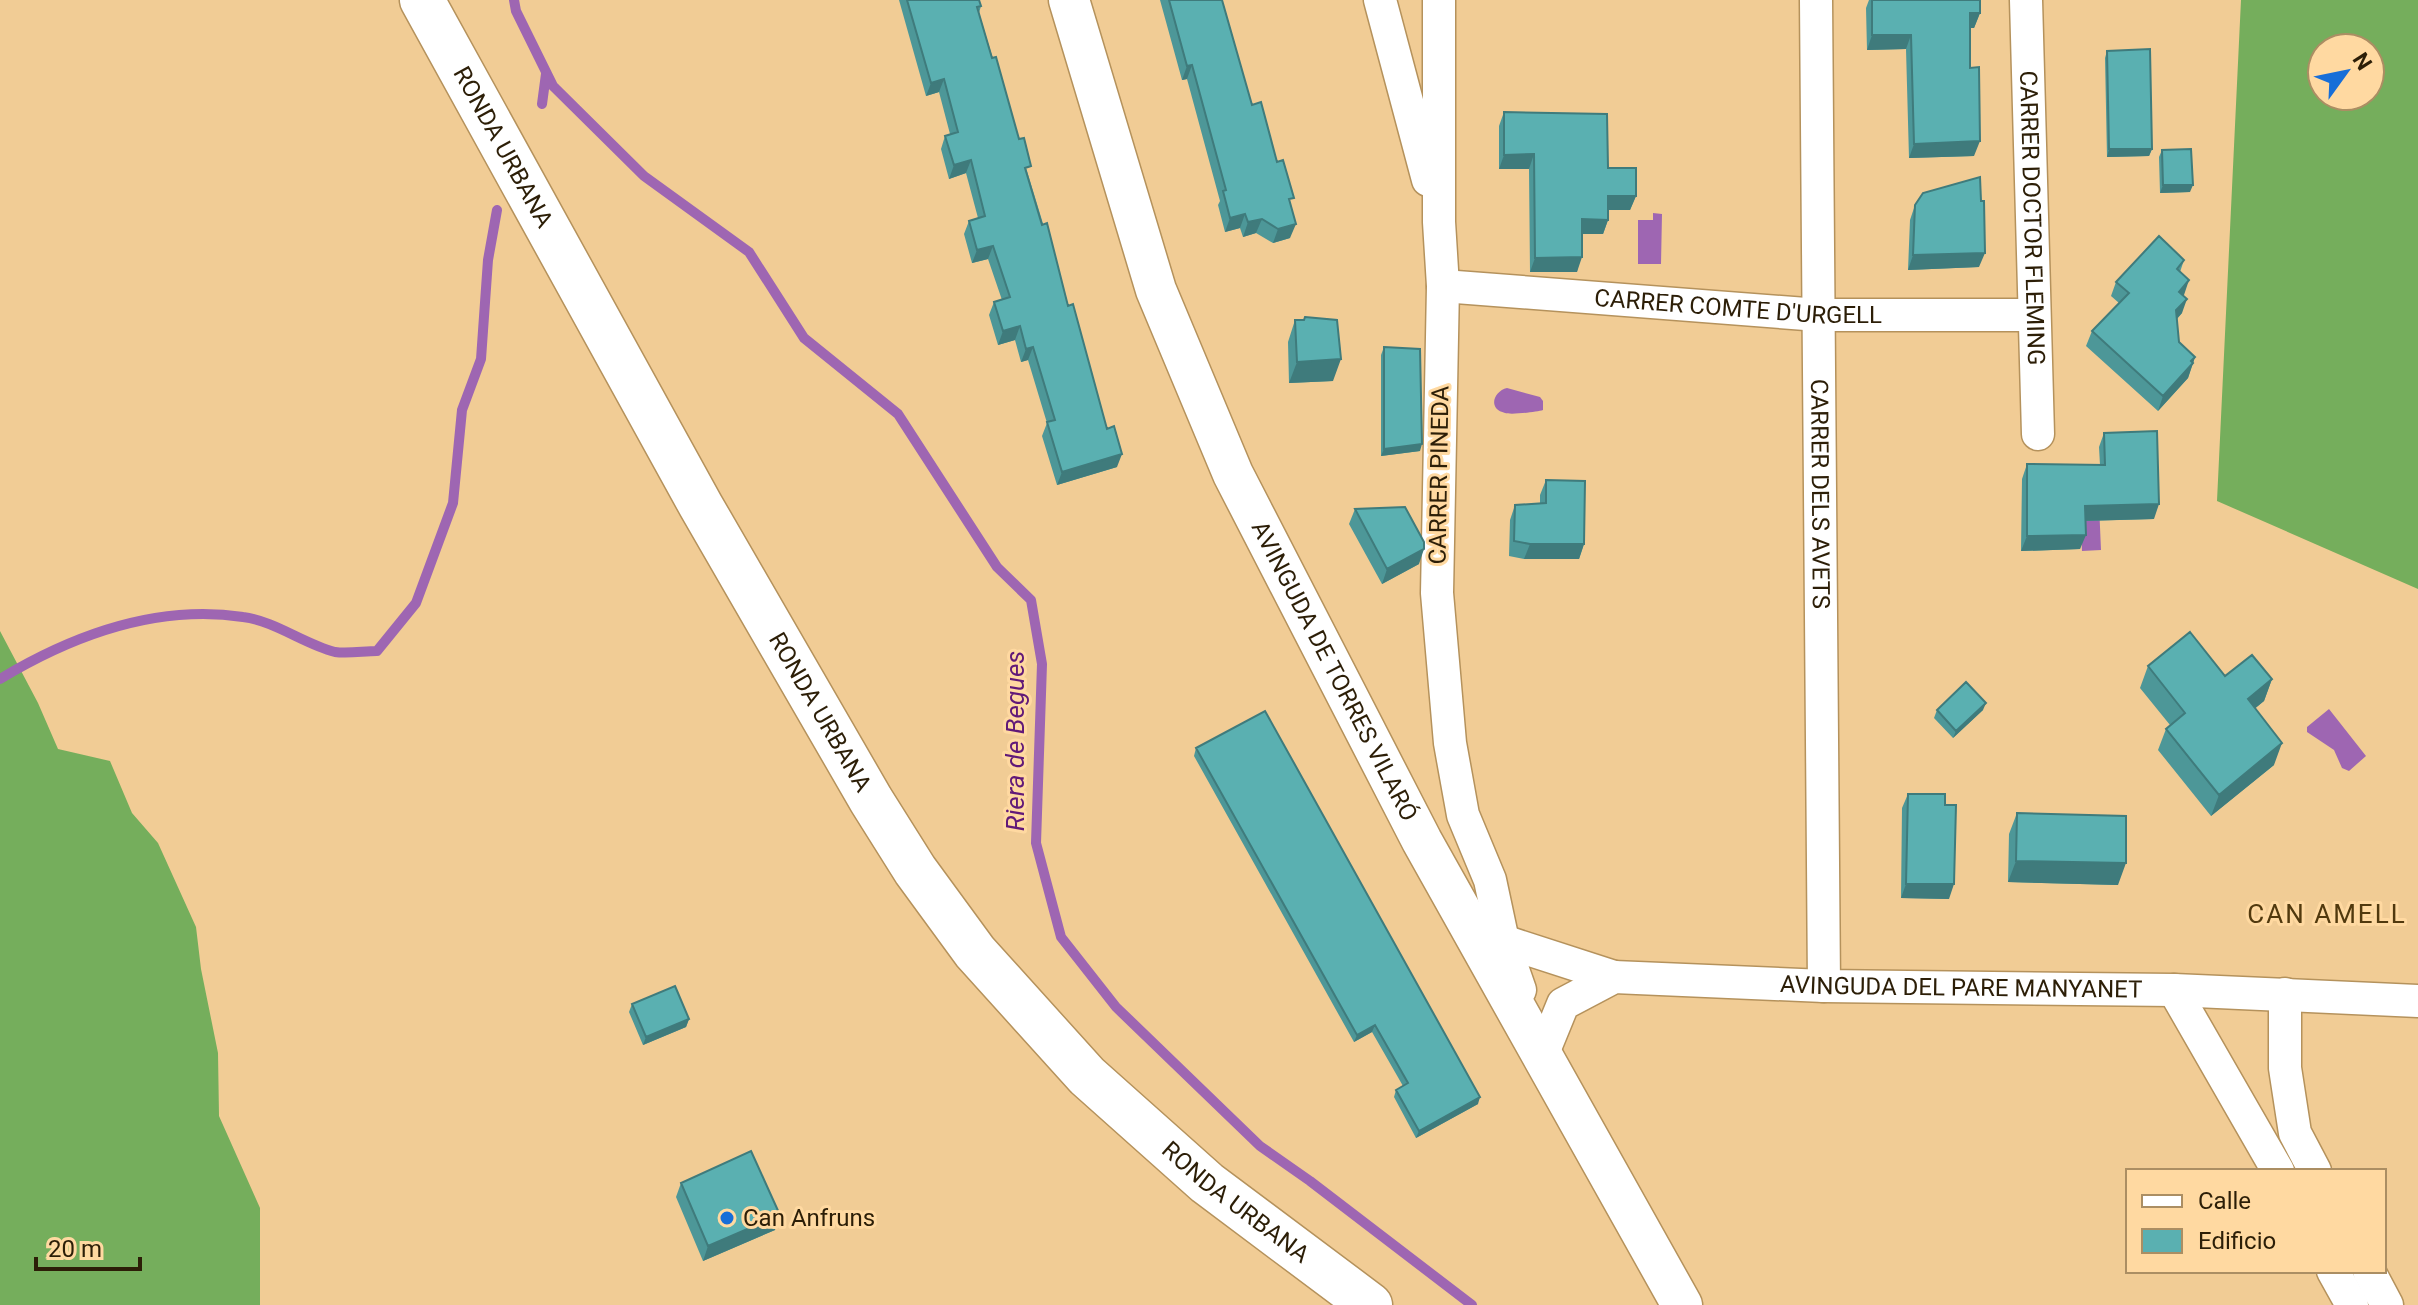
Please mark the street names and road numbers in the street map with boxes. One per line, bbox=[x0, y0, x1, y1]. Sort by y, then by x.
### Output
street label: RONDA URBANA bbox=[448, 62, 559, 233]
street label: CARRER DOCTOR FLEMING bbox=[2014, 70, 2050, 366]
street label: CARRER COMTE D'URGELL bbox=[1593, 284, 1882, 330]
street label: CARRER DELS AVETS bbox=[1805, 379, 1835, 609]
street label: CARRER PINEDA bbox=[1423, 385, 1455, 565]
street label: AVINGUDA DE TORRES VILARÓ bbox=[1246, 517, 1423, 826]
street label: RONDA URBANA bbox=[763, 627, 877, 797]
street label: AVINGUDA DEL PARE MANYANET bbox=[1779, 970, 2143, 1004]
street label: RONDA URBANA bbox=[1156, 1136, 1315, 1269]

